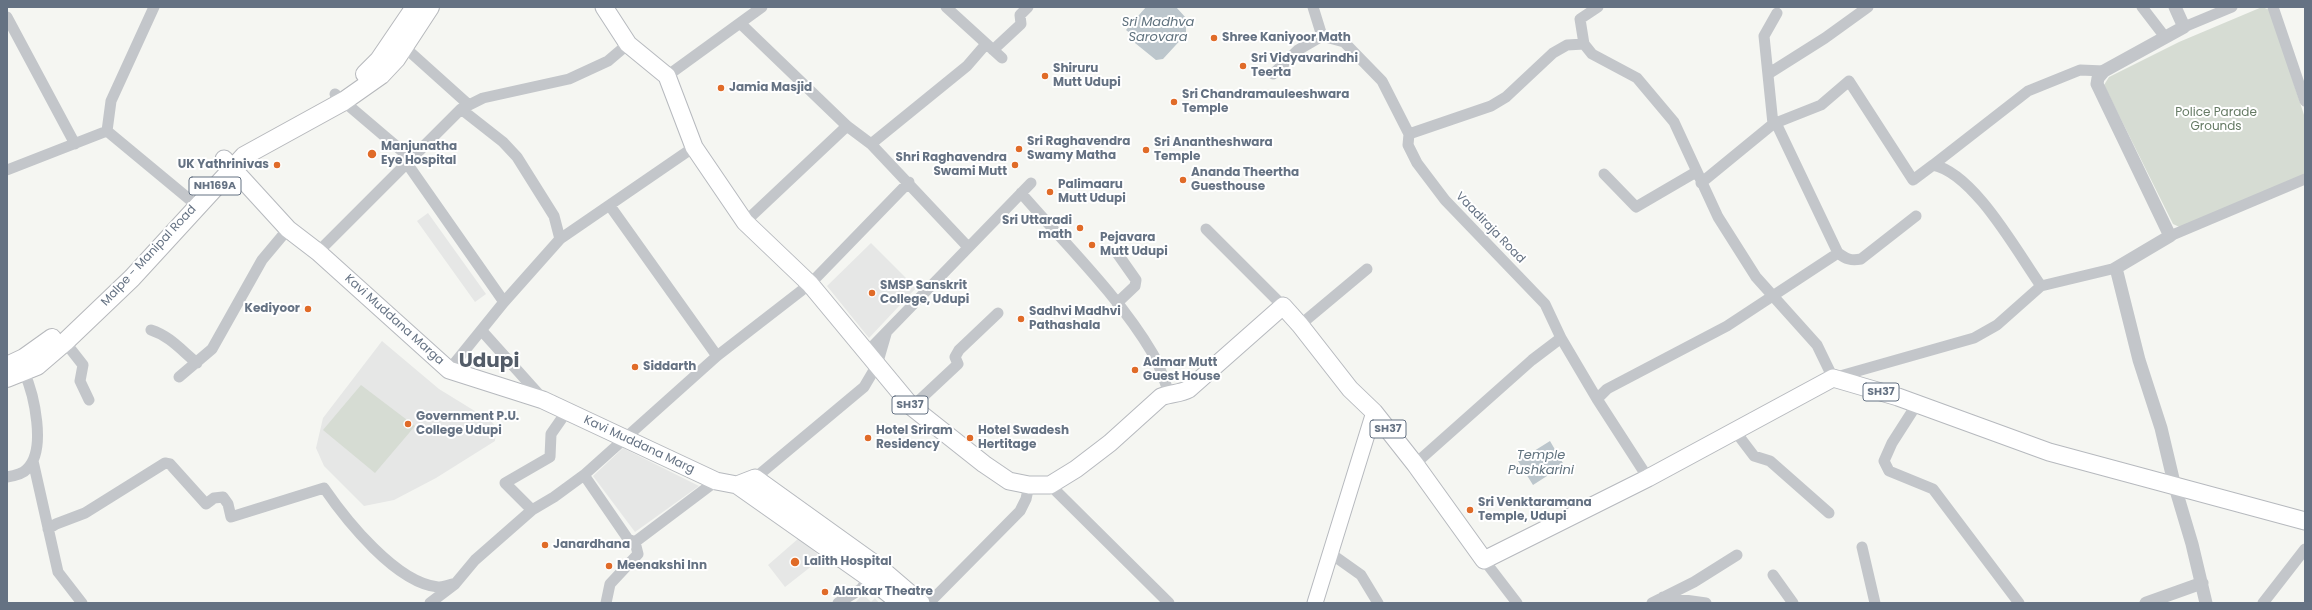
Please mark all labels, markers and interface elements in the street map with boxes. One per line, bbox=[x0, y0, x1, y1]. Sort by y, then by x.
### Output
water label: Sri Madhva Sarovara bbox=[1122, 15, 1194, 46]
place label: Shree Kaniyoor Math bbox=[1222, 31, 1351, 45]
marker: Shree Kaniyoor Math bbox=[1209, 33, 1219, 43]
place label: Sri Vidyavarindhi Teerta bbox=[1251, 52, 1358, 80]
marker: Sri Vidyavarindhi Teerta bbox=[1238, 61, 1248, 71]
place label: Shiruru Mutt Udupi bbox=[1053, 62, 1121, 90]
marker: Shiruru Mutt Udupi bbox=[1040, 71, 1050, 81]
place label: Jamia Masjid bbox=[729, 81, 812, 95]
marker: Jamia Masjid bbox=[716, 83, 726, 93]
place label: Sri Chandramauleeshwara Temple bbox=[1182, 88, 1349, 116]
marker: Sri Chandramauleeshwara Temple bbox=[1169, 97, 1179, 107]
park label: Police Parade Grounds bbox=[2175, 106, 2257, 134]
place label: Sri Raghavendra Swamy Matha bbox=[1027, 135, 1130, 163]
place label: Sri Anantheshwara Temple bbox=[1154, 136, 1273, 164]
place label: Manjunatha Eye Hospital bbox=[381, 140, 457, 168]
marker: Sri Raghavendra Swamy Matha bbox=[1014, 144, 1024, 154]
marker: Sri Anantheshwara Temple bbox=[1141, 145, 1151, 155]
marker: Manjunatha Eye Hospital bbox=[366, 148, 378, 160]
place label: Shri Raghavendra Swami Mutt bbox=[896, 151, 1007, 179]
place label: UK Yathrinivas bbox=[178, 158, 269, 172]
marker: UK Yathrinivas bbox=[272, 160, 282, 170]
marker: Shri Raghavendra Swami Mutt bbox=[1010, 160, 1020, 170]
place label: Ananda Theertha Guesthouse bbox=[1191, 166, 1299, 194]
marker: Ananda Theertha Guesthouse bbox=[1178, 175, 1188, 185]
road number: NH169A bbox=[189, 177, 241, 195]
place label: Palimaaru Mutt Udupi bbox=[1058, 178, 1126, 206]
marker: Palimaaru Mutt Udupi bbox=[1045, 187, 1055, 197]
street label: Vaadiraja Road bbox=[1452, 189, 1528, 267]
street label: Malpe - Manipal Road bbox=[99, 203, 199, 309]
place label: Sri Uttaradi math bbox=[1002, 214, 1072, 242]
marker: Sri Uttaradi math bbox=[1075, 223, 1085, 233]
place label: Pejavara Mutt Udupi bbox=[1100, 231, 1168, 259]
marker: Pejavara Mutt Udupi bbox=[1087, 240, 1097, 250]
street label: Kavi Muddana Marga bbox=[341, 272, 447, 368]
place label: SMSP Sanskrit College, Udupi bbox=[880, 279, 969, 307]
marker: SMSP Sanskrit College, Udupi bbox=[867, 288, 877, 298]
place label: Kediyoor bbox=[245, 302, 300, 316]
marker: Kediyoor bbox=[303, 304, 313, 314]
place label: Sadhvi Madhvi Pathashala bbox=[1029, 305, 1121, 333]
marker: Sadhvi Madhvi Pathashala bbox=[1016, 314, 1026, 324]
district label: Udupi bbox=[459, 350, 519, 374]
place label: Admar Mutt Guest House bbox=[1143, 356, 1220, 384]
place label: Siddarth bbox=[643, 360, 696, 374]
marker: Siddarth bbox=[630, 362, 640, 372]
marker: Admar Mutt Guest House bbox=[1130, 365, 1140, 375]
road number: SH37 bbox=[1863, 383, 1899, 401]
road number: SH37 bbox=[892, 396, 928, 414]
place label: Government P.U. College Udupi bbox=[416, 410, 519, 438]
street label: Kavi Muddana Marg bbox=[581, 413, 697, 477]
marker: Government P.U. College Udupi bbox=[403, 419, 413, 429]
road number: SH37 bbox=[1370, 420, 1406, 438]
place label: Hotel Sriram Residency bbox=[876, 424, 953, 452]
place label: Hotel Swadesh Hertitage bbox=[978, 424, 1069, 452]
marker: Hotel Sriram Residency bbox=[863, 433, 873, 443]
marker: Hotel Swadesh Hertitage bbox=[965, 433, 975, 443]
water label: Temple Pushkarini bbox=[1508, 448, 1574, 479]
place label: Sri Venktaramana Temple, Udupi bbox=[1478, 496, 1592, 524]
marker: Sri Venktaramana Temple, Udupi bbox=[1465, 505, 1475, 515]
place label: Janardhana bbox=[553, 538, 630, 552]
marker: Janardhana bbox=[540, 540, 550, 550]
place label: Lalith Hospital bbox=[804, 555, 892, 569]
marker: Lalith Hospital bbox=[789, 556, 801, 568]
place label: Meenakshi Inn bbox=[617, 559, 707, 573]
marker: Meenakshi Inn bbox=[604, 561, 614, 571]
place label: Alankar Theatre bbox=[833, 585, 933, 599]
marker: Alankar Theatre bbox=[820, 587, 830, 597]

